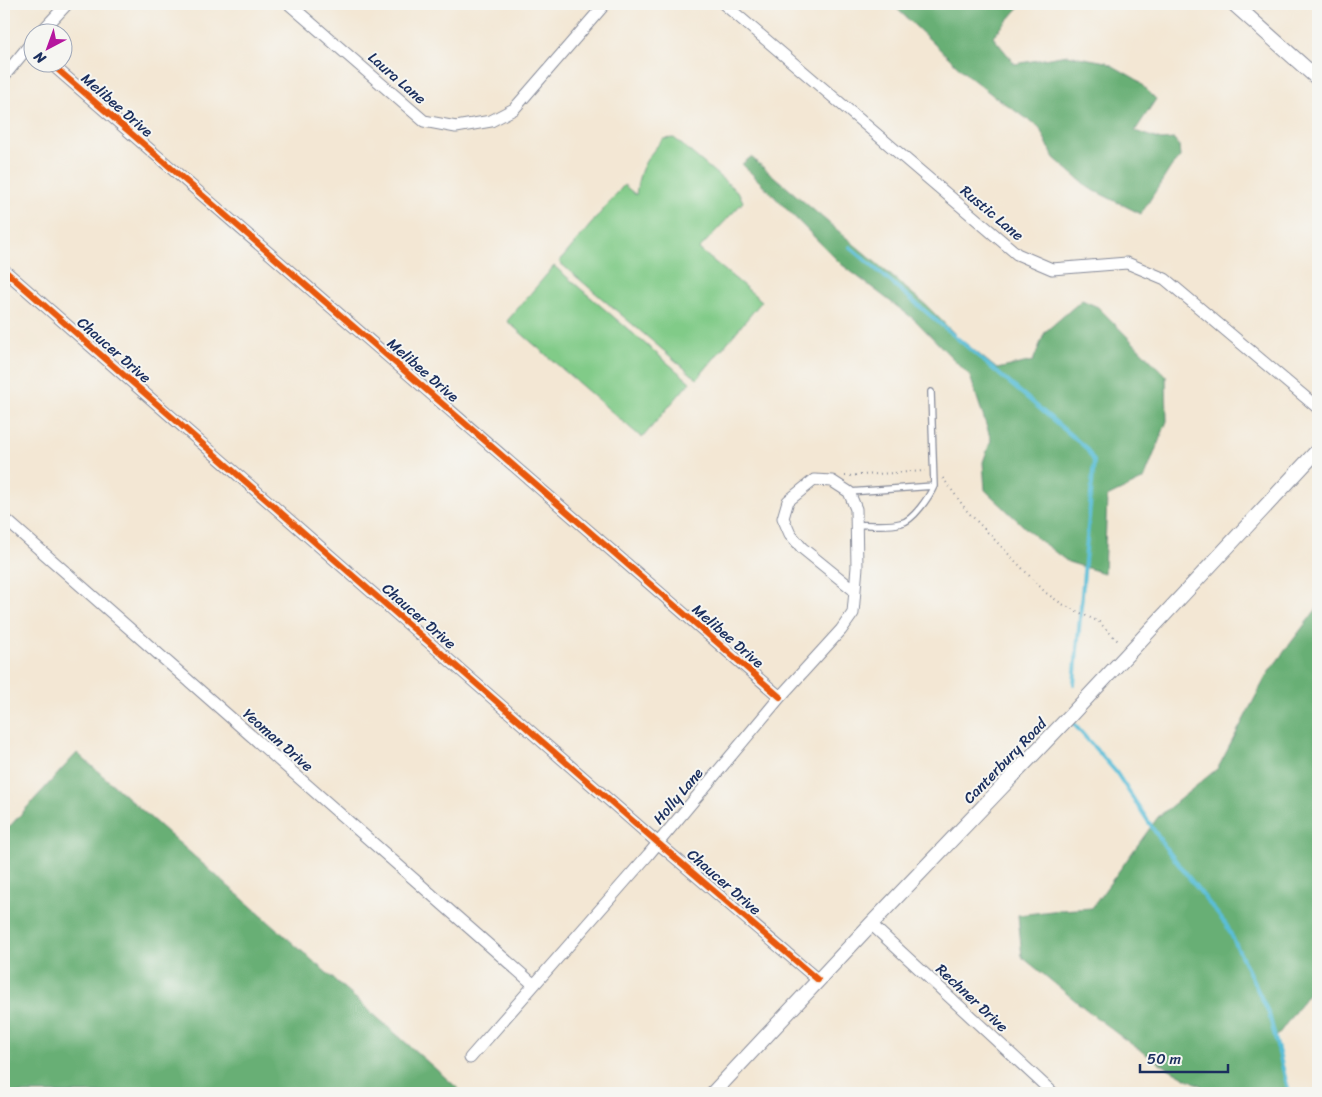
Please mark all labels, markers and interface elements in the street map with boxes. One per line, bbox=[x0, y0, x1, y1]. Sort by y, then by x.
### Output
north arrow bbox=[22, 22, 72, 72]
text: N bbox=[28, 45, 52, 71]
street label: Laura Lane bbox=[362, 45, 432, 111]
street label: Melibee Drive bbox=[75, 66, 159, 144]
street label: Rustic Lane bbox=[954, 178, 1030, 248]
street label: Chaucer Drive bbox=[71, 310, 157, 390]
street label: Melibee Drive bbox=[381, 331, 465, 409]
street label: Chaucer Drive bbox=[376, 576, 462, 656]
street label: Melibee Drive bbox=[686, 597, 770, 675]
street label: Yeoman Drive bbox=[237, 702, 320, 779]
street label: Canterbury Road bbox=[957, 711, 1054, 810]
street label: Holly Lane bbox=[646, 762, 710, 830]
street label: Chaucer Drive bbox=[681, 842, 767, 922]
street label: Rechner Drive bbox=[929, 957, 1015, 1039]
scale bar bbox=[1140, 1042, 1227, 1074]
text: 50 m bbox=[1147, 1046, 1182, 1072]

